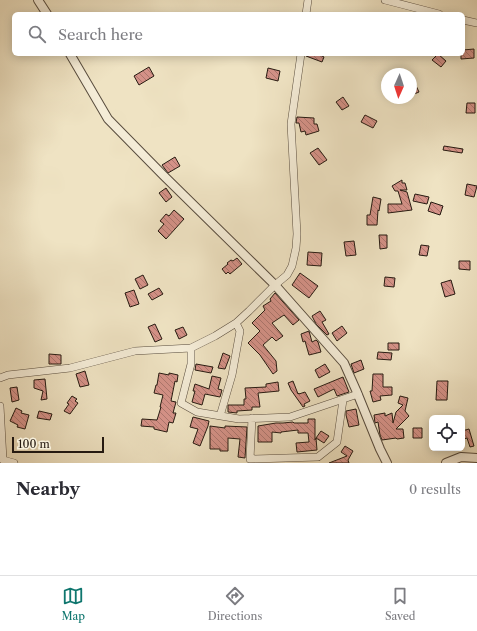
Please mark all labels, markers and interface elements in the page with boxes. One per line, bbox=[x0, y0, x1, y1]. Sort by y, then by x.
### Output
search box bbox=[12, 12, 465, 56]
icon: search bbox=[26, 23, 48, 45]
text: Search here bbox=[58, 25, 143, 44]
north arrow bbox=[381, 68, 417, 104]
map controls bbox=[429, 415, 465, 451]
button: locate bbox=[429, 415, 465, 451]
scale bar bbox=[12, 435, 104, 454]
text: 100 m bbox=[18, 437, 50, 451]
text: Nearby bbox=[16, 479, 80, 499]
text: 0 results bbox=[409, 481, 461, 497]
tab: Map bbox=[61, 585, 85, 623]
tab: Directions bbox=[208, 585, 262, 623]
tab: Saved bbox=[385, 585, 416, 623]

